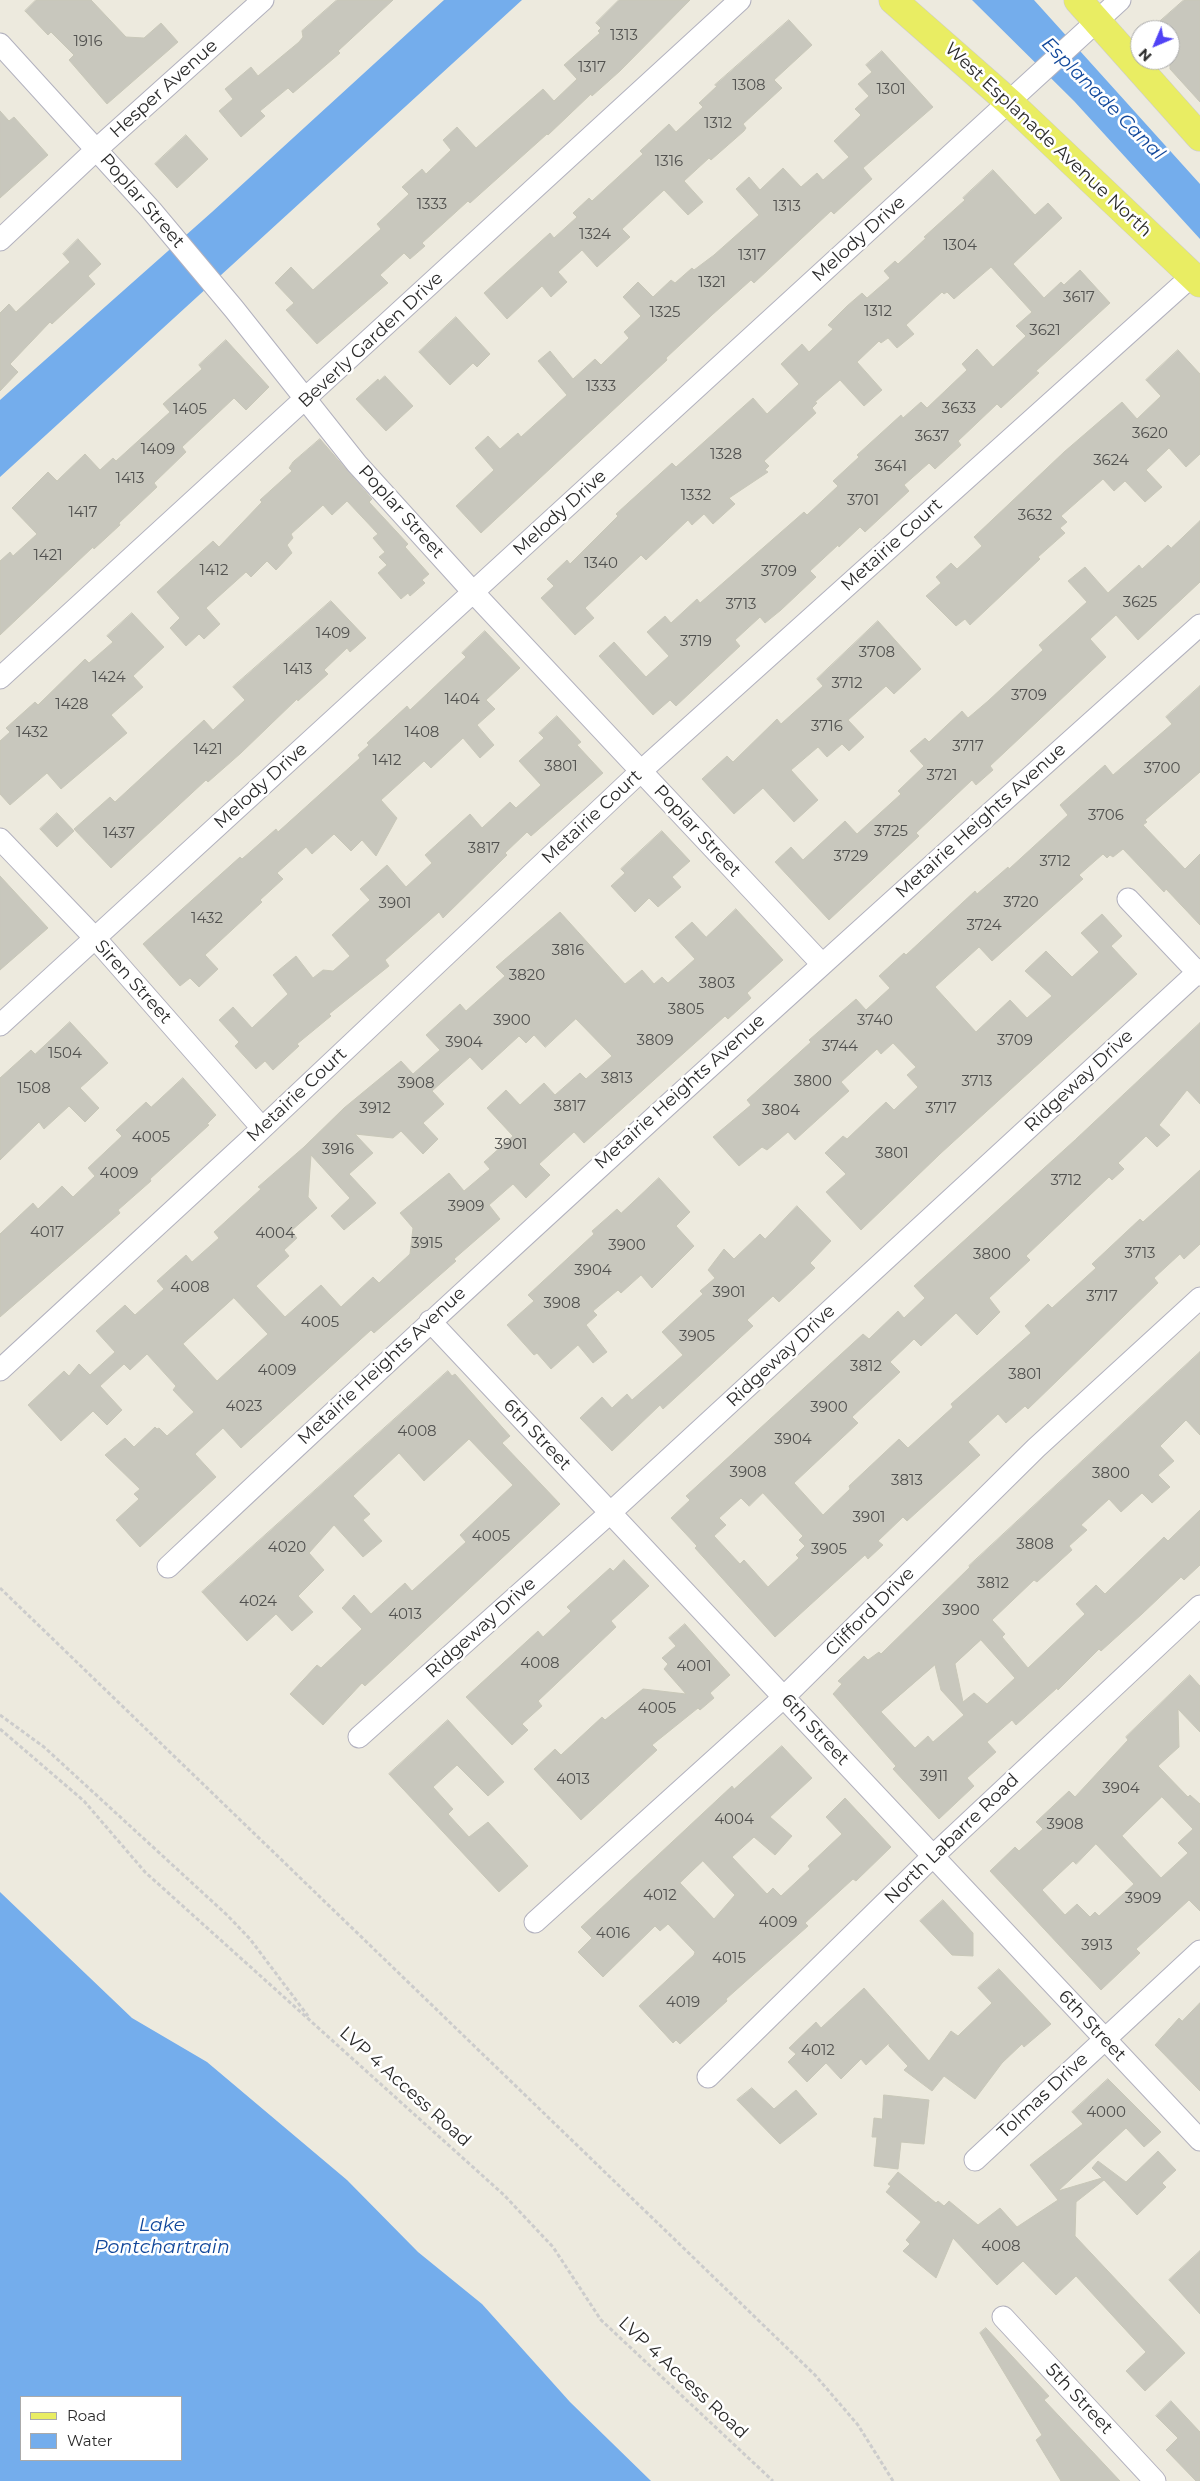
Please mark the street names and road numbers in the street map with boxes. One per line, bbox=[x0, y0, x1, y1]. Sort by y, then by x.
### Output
street label: Hesper Avenue bbox=[106, 35, 222, 143]
street label: West Esplanade Avenue North bbox=[940, 38, 1156, 242]
street label: Poplar Street bbox=[95, 149, 189, 253]
street label: Melody Drive bbox=[808, 192, 910, 286]
street label: Beverly Garden Drive bbox=[294, 267, 448, 413]
street label: Poplar Street bbox=[353, 461, 449, 563]
street label: Melody Drive bbox=[509, 466, 611, 560]
street label: Metairie Court bbox=[837, 494, 947, 596]
street label: Melody Drive bbox=[210, 739, 312, 833]
street label: Metairie Heights Avenue bbox=[891, 739, 1071, 903]
street label: Metairie Court bbox=[538, 765, 646, 869]
street label: Poplar Street bbox=[649, 780, 745, 882]
street label: Siren Street bbox=[90, 936, 176, 1028]
street label: Metairie Heights Avenue bbox=[590, 1010, 770, 1174]
street label: Ridgeway Drive bbox=[1020, 1025, 1138, 1137]
street label: Metairie Court bbox=[243, 1043, 351, 1147]
street label: Metairie Heights Avenue bbox=[294, 1283, 470, 1449]
street label: Ridgeway Drive bbox=[722, 1300, 840, 1412]
street label: 6th Street bbox=[499, 1395, 575, 1475]
street label: Clifford Drive bbox=[821, 1563, 919, 1661]
street label: Ridgeway Drive bbox=[422, 1573, 540, 1683]
street label: 6th Street bbox=[777, 1690, 853, 1770]
street label: North Labarre Road bbox=[880, 1769, 1024, 1909]
street label: 6th Street bbox=[1054, 1986, 1130, 2066]
street label: LVP 4 Access Road bbox=[335, 2022, 475, 2152]
street label: Tolmas Drive bbox=[993, 2049, 1093, 2143]
street label: LVP 4 Access Road bbox=[614, 2312, 752, 2444]
street label: 5th Street bbox=[1041, 2359, 1117, 2439]

